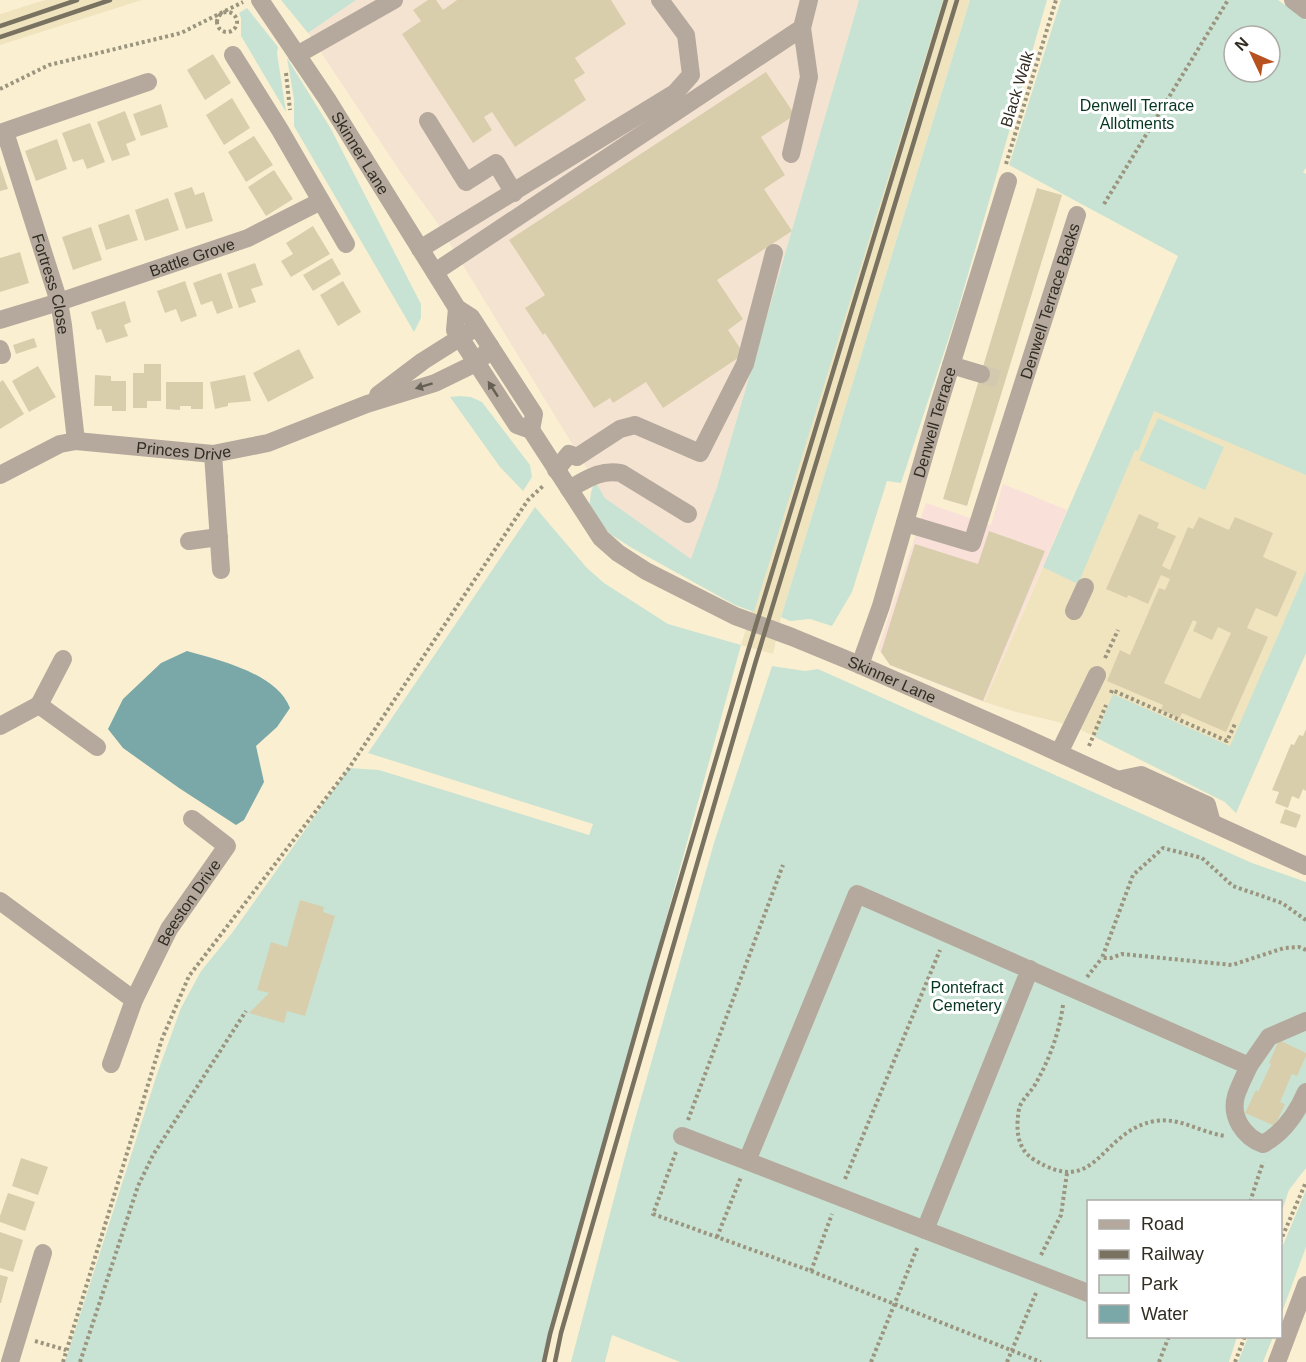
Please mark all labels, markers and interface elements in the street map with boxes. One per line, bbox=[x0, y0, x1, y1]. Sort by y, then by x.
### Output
north arrow bbox=[1222, 24, 1282, 84]
text: N bbox=[1231, 34, 1252, 54]
street label: Black Walk bbox=[997, 48, 1037, 129]
park label: Denwell Terrace Allotments bbox=[1080, 97, 1194, 132]
street label: Skinner Lane bbox=[328, 108, 393, 198]
street label: Denwell Terrace Backs bbox=[1017, 221, 1082, 381]
street label: Fortress Close bbox=[29, 231, 72, 335]
street label: Battle Grove bbox=[147, 235, 237, 279]
street label: Denwell Terrace bbox=[910, 365, 959, 479]
one-way arrow bbox=[488, 381, 499, 397]
one-way arrow bbox=[415, 382, 433, 391]
street label: Princes Drive bbox=[136, 438, 233, 463]
street label: Skinner Lane bbox=[845, 652, 939, 706]
street label: Beeston Drive bbox=[154, 856, 224, 948]
park label: Pontefract Cemetery bbox=[931, 979, 1004, 1014]
legend bbox=[1087, 1200, 1282, 1338]
text: Road bbox=[1141, 1214, 1184, 1234]
text: Railway bbox=[1141, 1244, 1204, 1264]
text: Park bbox=[1141, 1274, 1179, 1294]
text: Water bbox=[1141, 1304, 1188, 1324]

